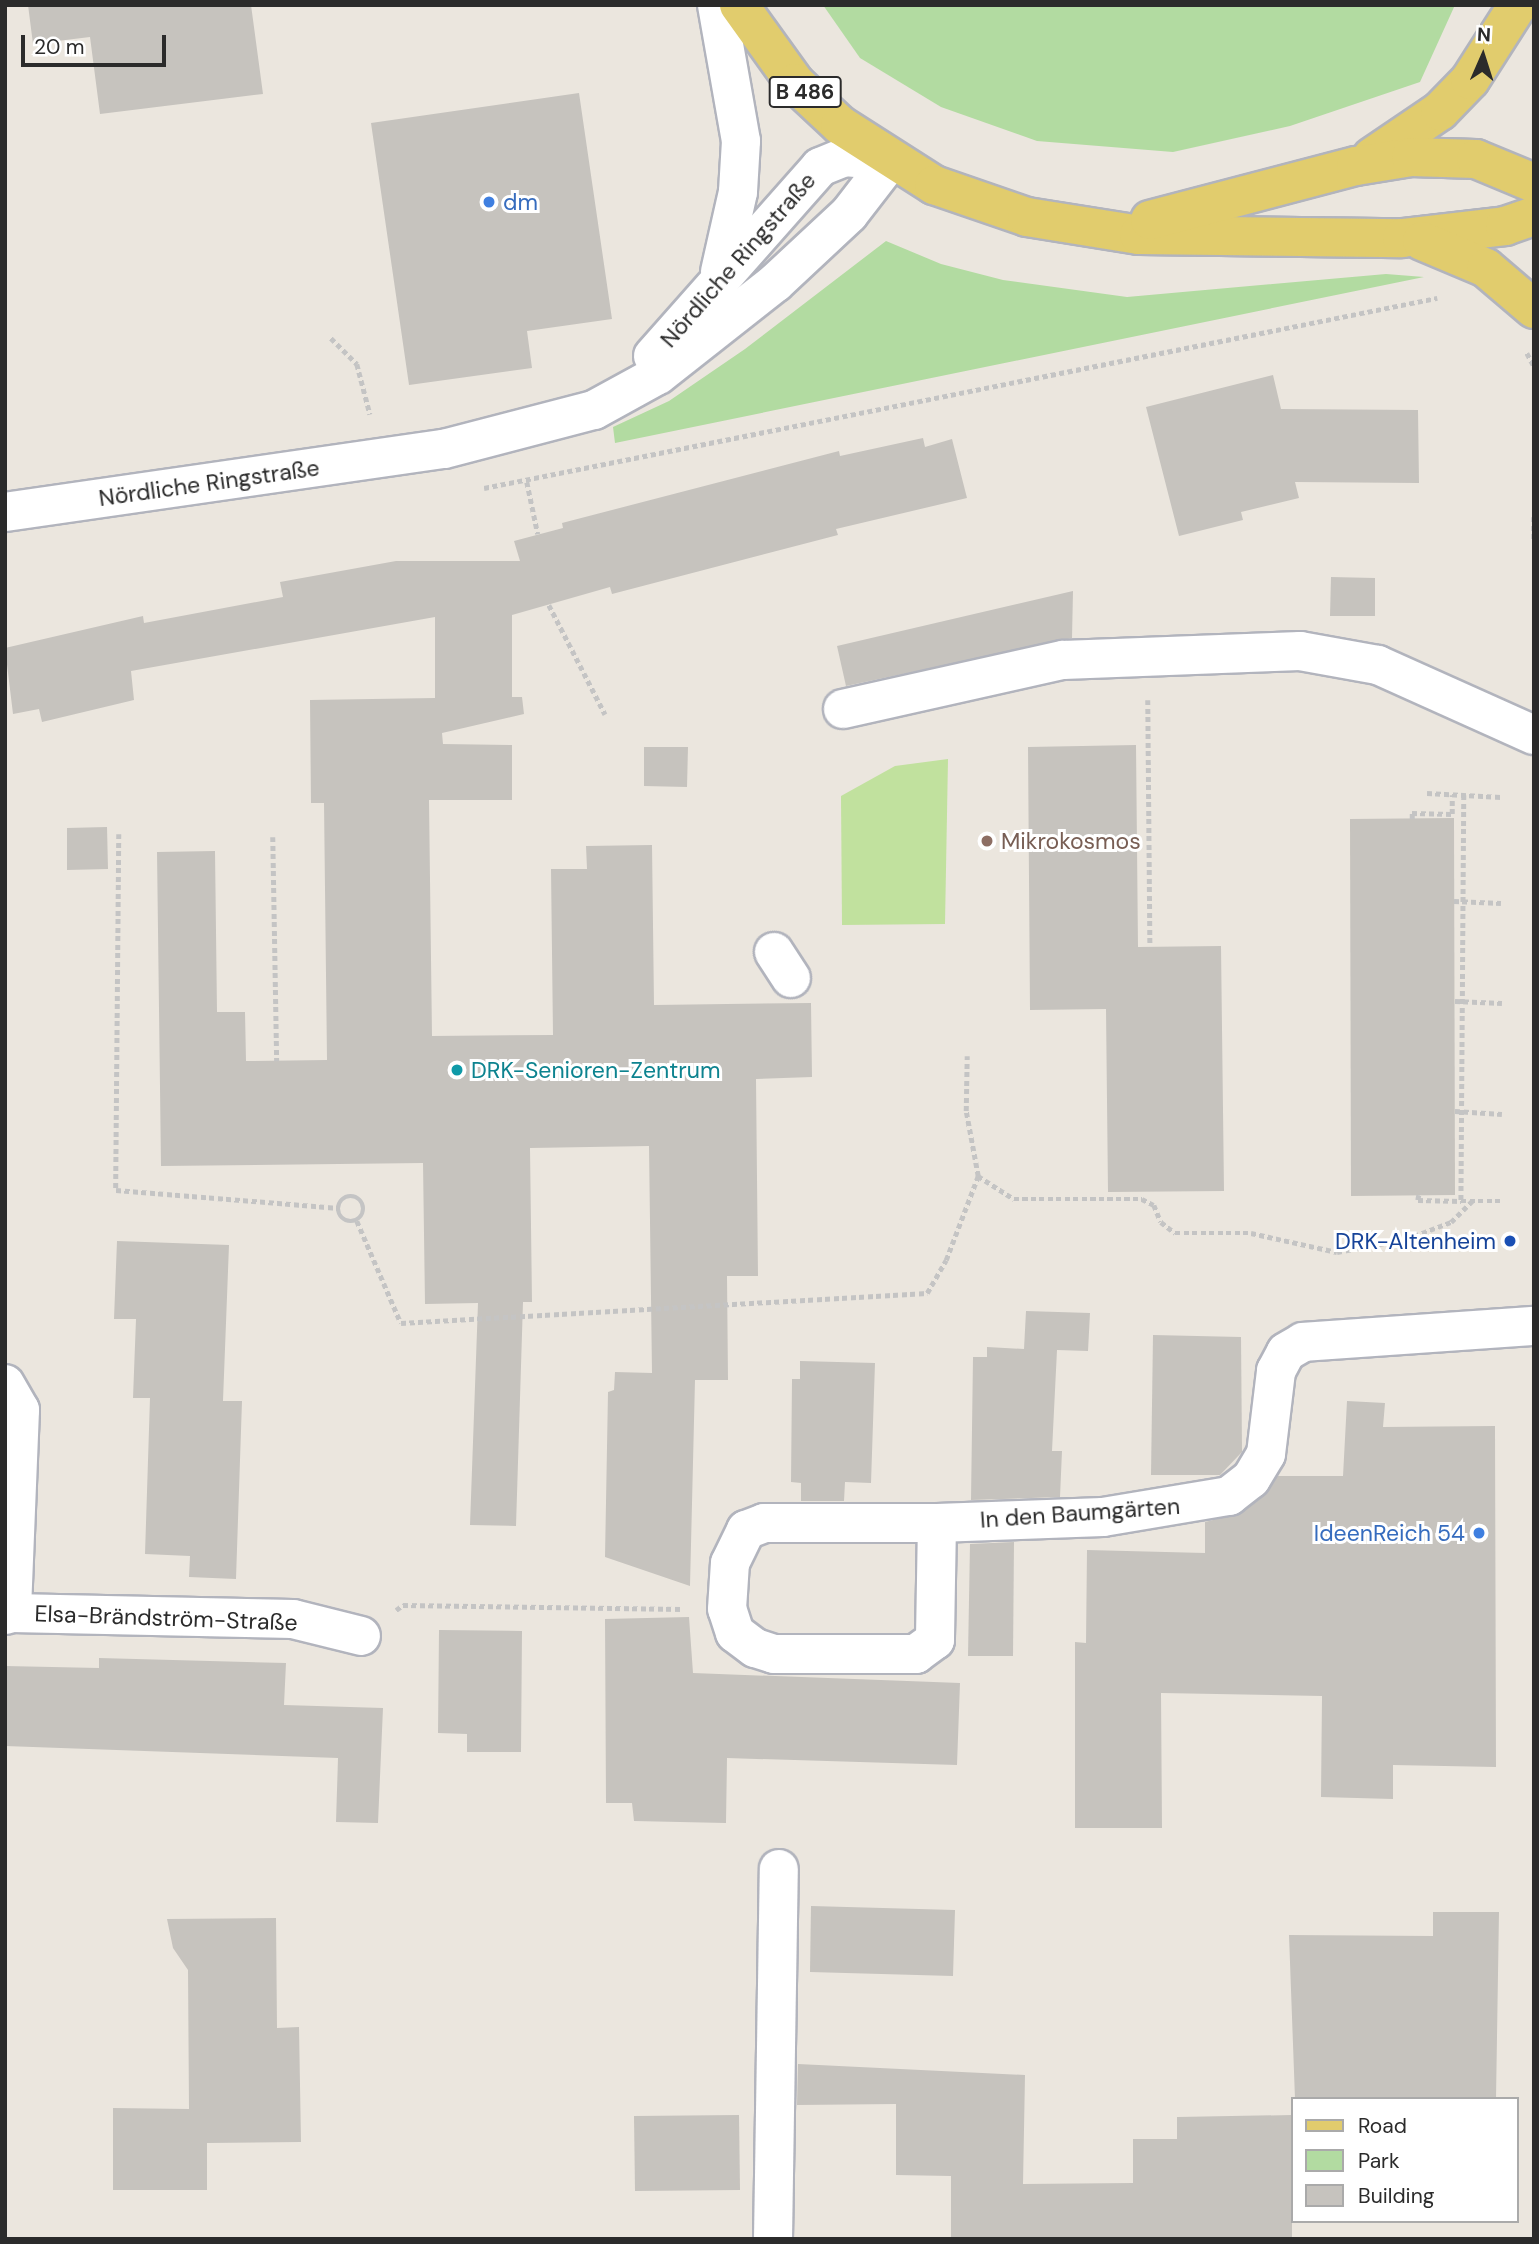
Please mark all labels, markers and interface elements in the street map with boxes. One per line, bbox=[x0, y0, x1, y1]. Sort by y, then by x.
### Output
scale bar bbox=[24, 21, 170, 65]
north arrow bbox=[1448, 21, 1518, 91]
text: N bbox=[1477, 22, 1492, 47]
text: 20 m bbox=[34, 33, 85, 61]
road number: B 486 bbox=[768, 74, 842, 110]
street label: Nördliche Ringstraße bbox=[655, 167, 821, 353]
place label: dm bbox=[503, 188, 538, 216]
marker: dm bbox=[481, 194, 497, 210]
street label: Nördliche Ringstraße bbox=[97, 454, 321, 512]
place label: Mikrokosmos bbox=[1001, 827, 1141, 855]
marker: Mikrokosmos bbox=[979, 833, 995, 849]
place label: DRK-Senioren-Zentrum bbox=[471, 1056, 720, 1084]
marker: DRK-Senioren-Zentrum bbox=[449, 1062, 465, 1078]
place label: DRK-Altenheim bbox=[1335, 1227, 1496, 1255]
marker: DRK-Altenheim bbox=[1502, 1233, 1518, 1249]
street label: In den Baumgärten bbox=[979, 1492, 1181, 1534]
place label: IdeenReich 54 bbox=[1314, 1519, 1465, 1547]
marker: IdeenReich 54 bbox=[1471, 1525, 1487, 1541]
street label: Elsa-Brändström-Straße bbox=[34, 1600, 298, 1636]
legend bbox=[1290, 2097, 1518, 2223]
text: Road bbox=[1358, 2112, 1407, 2140]
text: Park bbox=[1358, 2147, 1399, 2175]
text: Building bbox=[1358, 2182, 1434, 2210]

